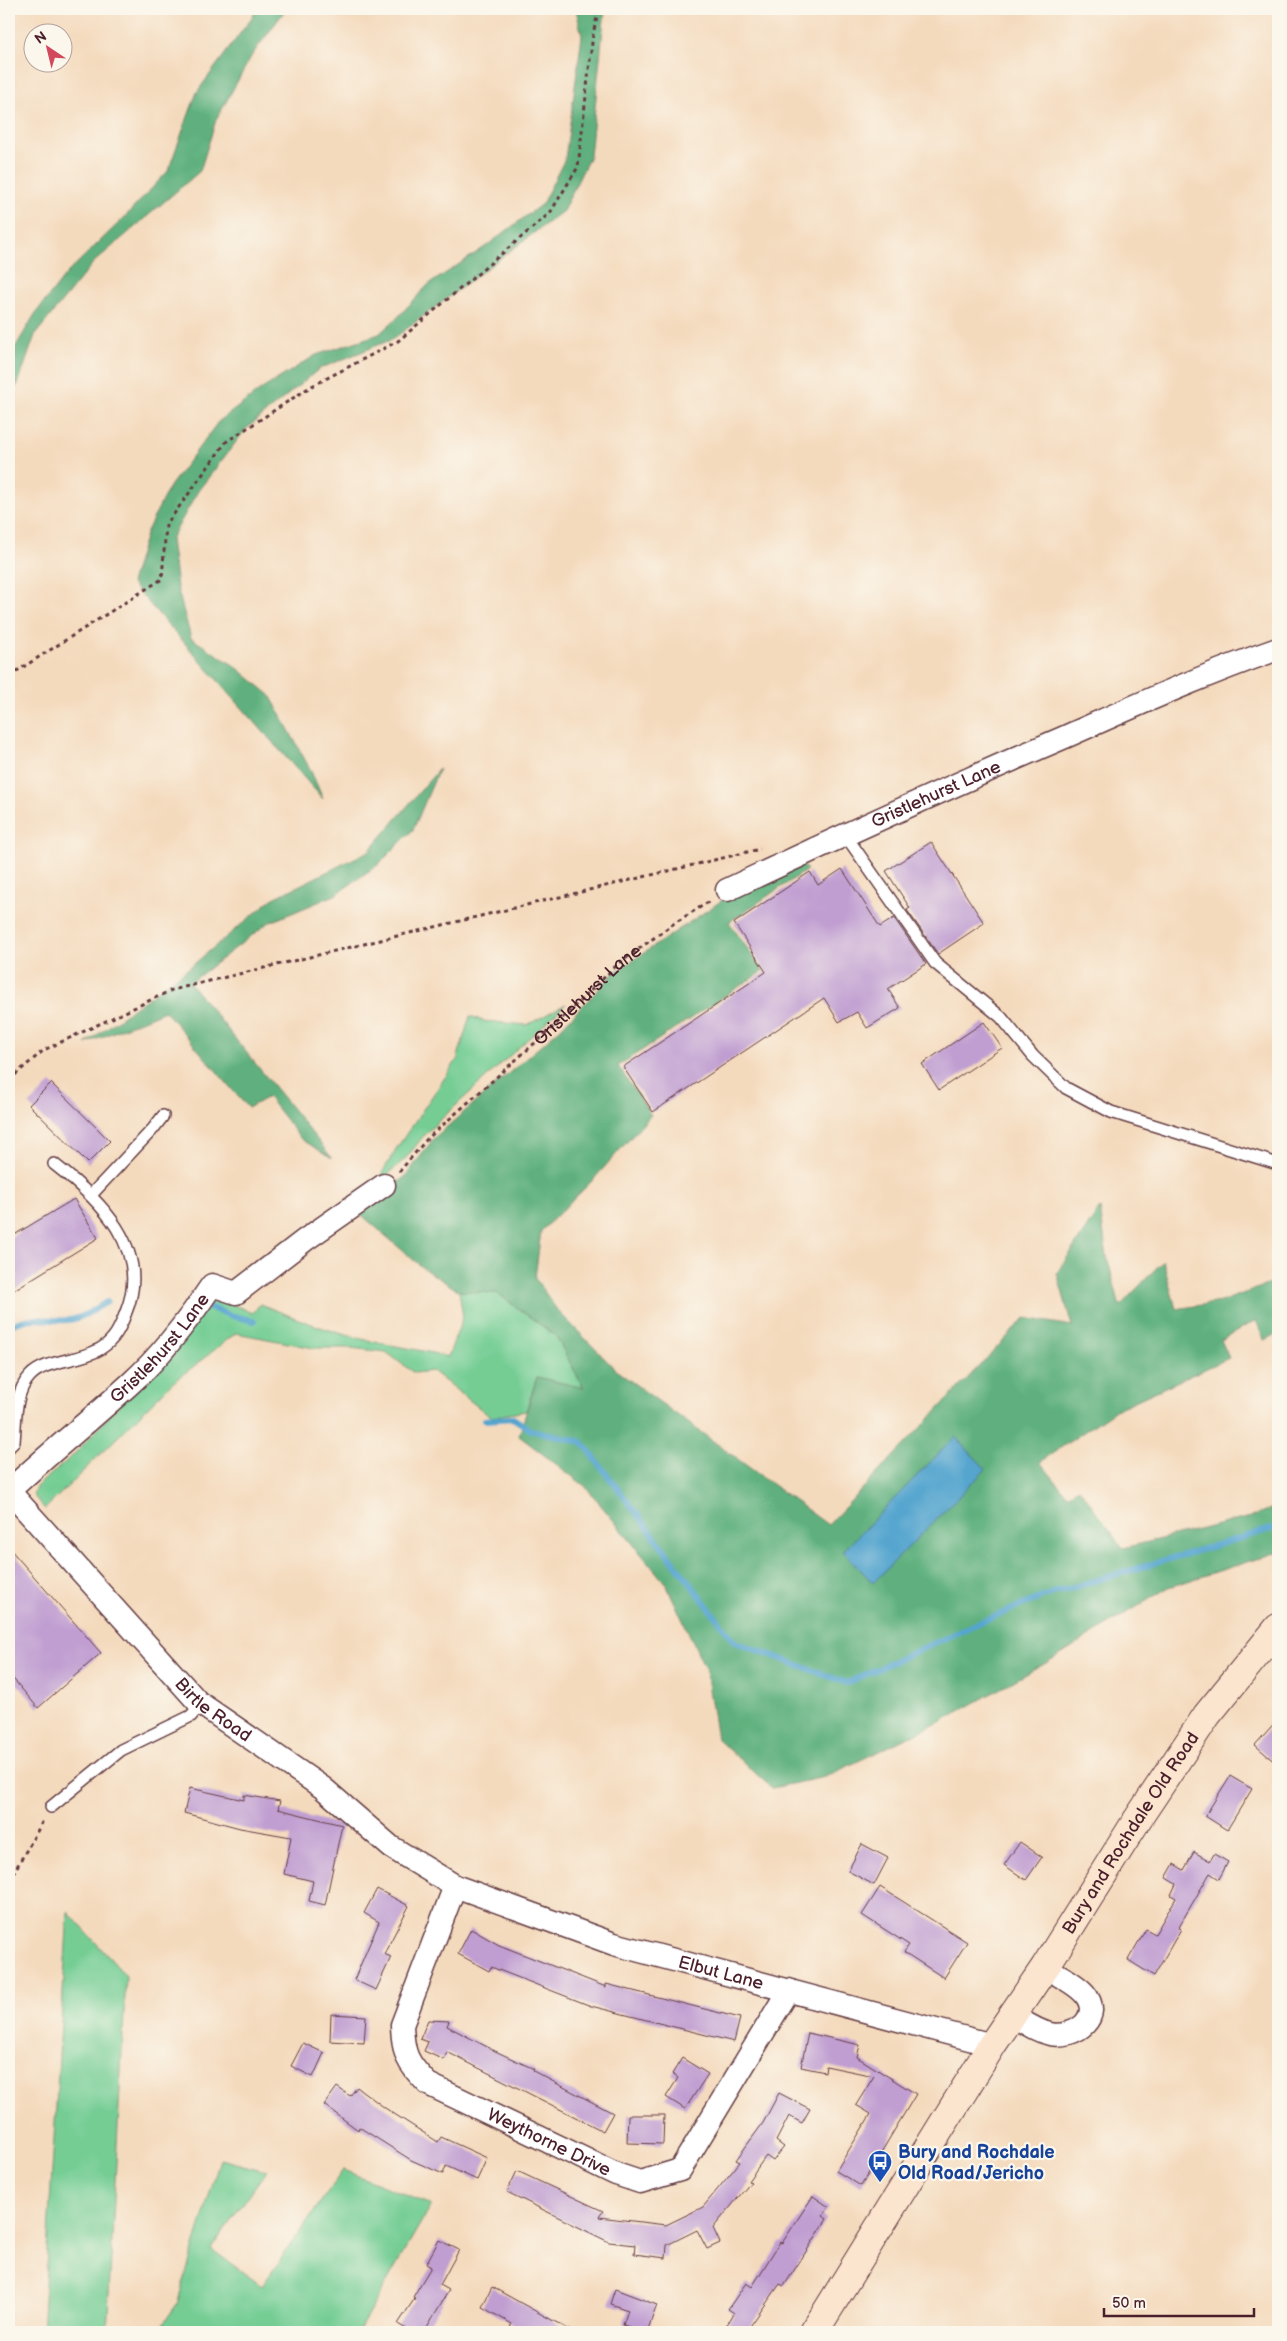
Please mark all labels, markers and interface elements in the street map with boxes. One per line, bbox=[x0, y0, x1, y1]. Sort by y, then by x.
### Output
north arrow bbox=[22, 22, 72, 72]
text: N bbox=[32, 28, 50, 48]
street label: Gristlehurst Lane bbox=[868, 756, 1004, 833]
street label: Gristlehurst Lane bbox=[529, 940, 646, 1050]
street label: Gristlehurst Lane bbox=[106, 1289, 214, 1408]
street label: Birtle Road bbox=[170, 1674, 255, 1747]
street label: Bury and Rochdale Old Road bbox=[1058, 1728, 1204, 1938]
street label: Elbut Lane bbox=[676, 1952, 766, 1995]
street label: Weythorne Drive bbox=[484, 2104, 614, 2181]
place label: Bury and Rochdale Old Road/Jericho bbox=[898, 2142, 1055, 2184]
bus stop icon: Bury and Rochdale Old Road/Jericho bbox=[867, 2149, 893, 2183]
scale bar bbox=[1104, 2286, 1254, 2318]
text: 50 m bbox=[1112, 2294, 1146, 2313]

